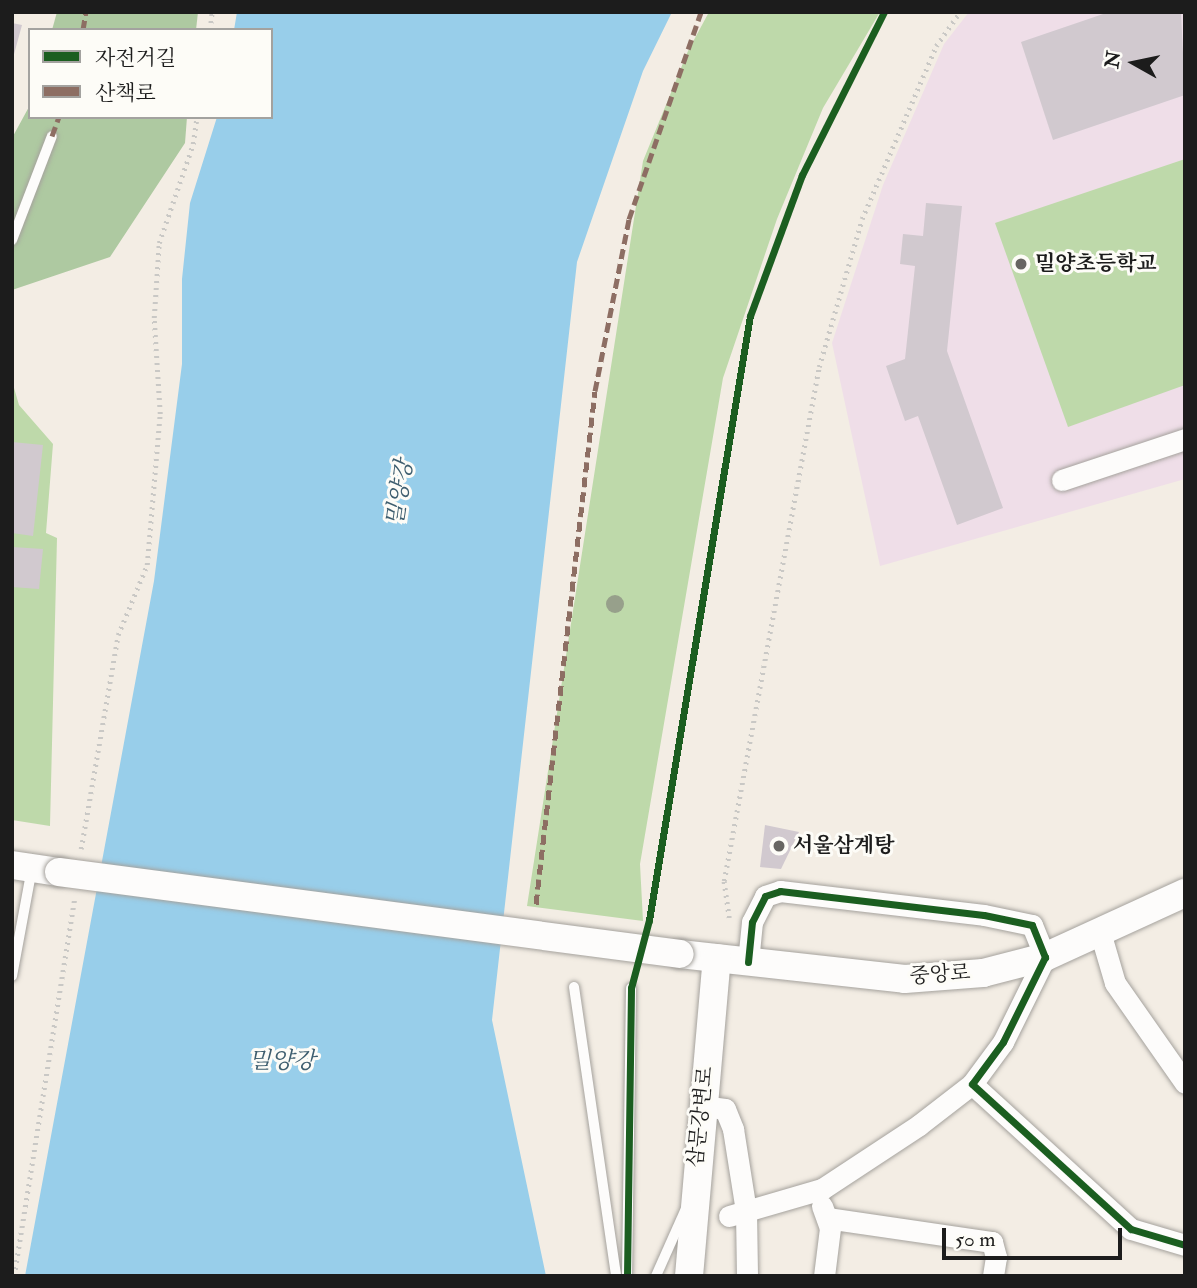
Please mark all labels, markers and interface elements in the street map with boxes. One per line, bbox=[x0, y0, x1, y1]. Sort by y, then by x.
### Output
legend bbox=[28, 28, 273, 119]
north arrow bbox=[1099, 28, 1169, 98]
text: 자전거길 bbox=[95, 45, 176, 72]
text: N bbox=[1100, 49, 1126, 70]
text: 산책로 bbox=[95, 80, 156, 107]
place label: 밀양초등학교 bbox=[1035, 251, 1157, 277]
marker: 밀양초등학교 bbox=[1013, 256, 1029, 272]
water label: 밀양강 bbox=[381, 458, 419, 528]
place label: 서울삼계탕 bbox=[793, 833, 894, 859]
marker: 서울삼계탕 bbox=[771, 838, 787, 854]
street label: 중앙로 bbox=[909, 960, 971, 990]
water label: 밀양강 bbox=[249, 1047, 315, 1075]
street label: 삼문강변로 bbox=[683, 1065, 719, 1169]
scale bar bbox=[945, 1214, 1125, 1258]
text: 50 m bbox=[955, 1226, 996, 1253]

